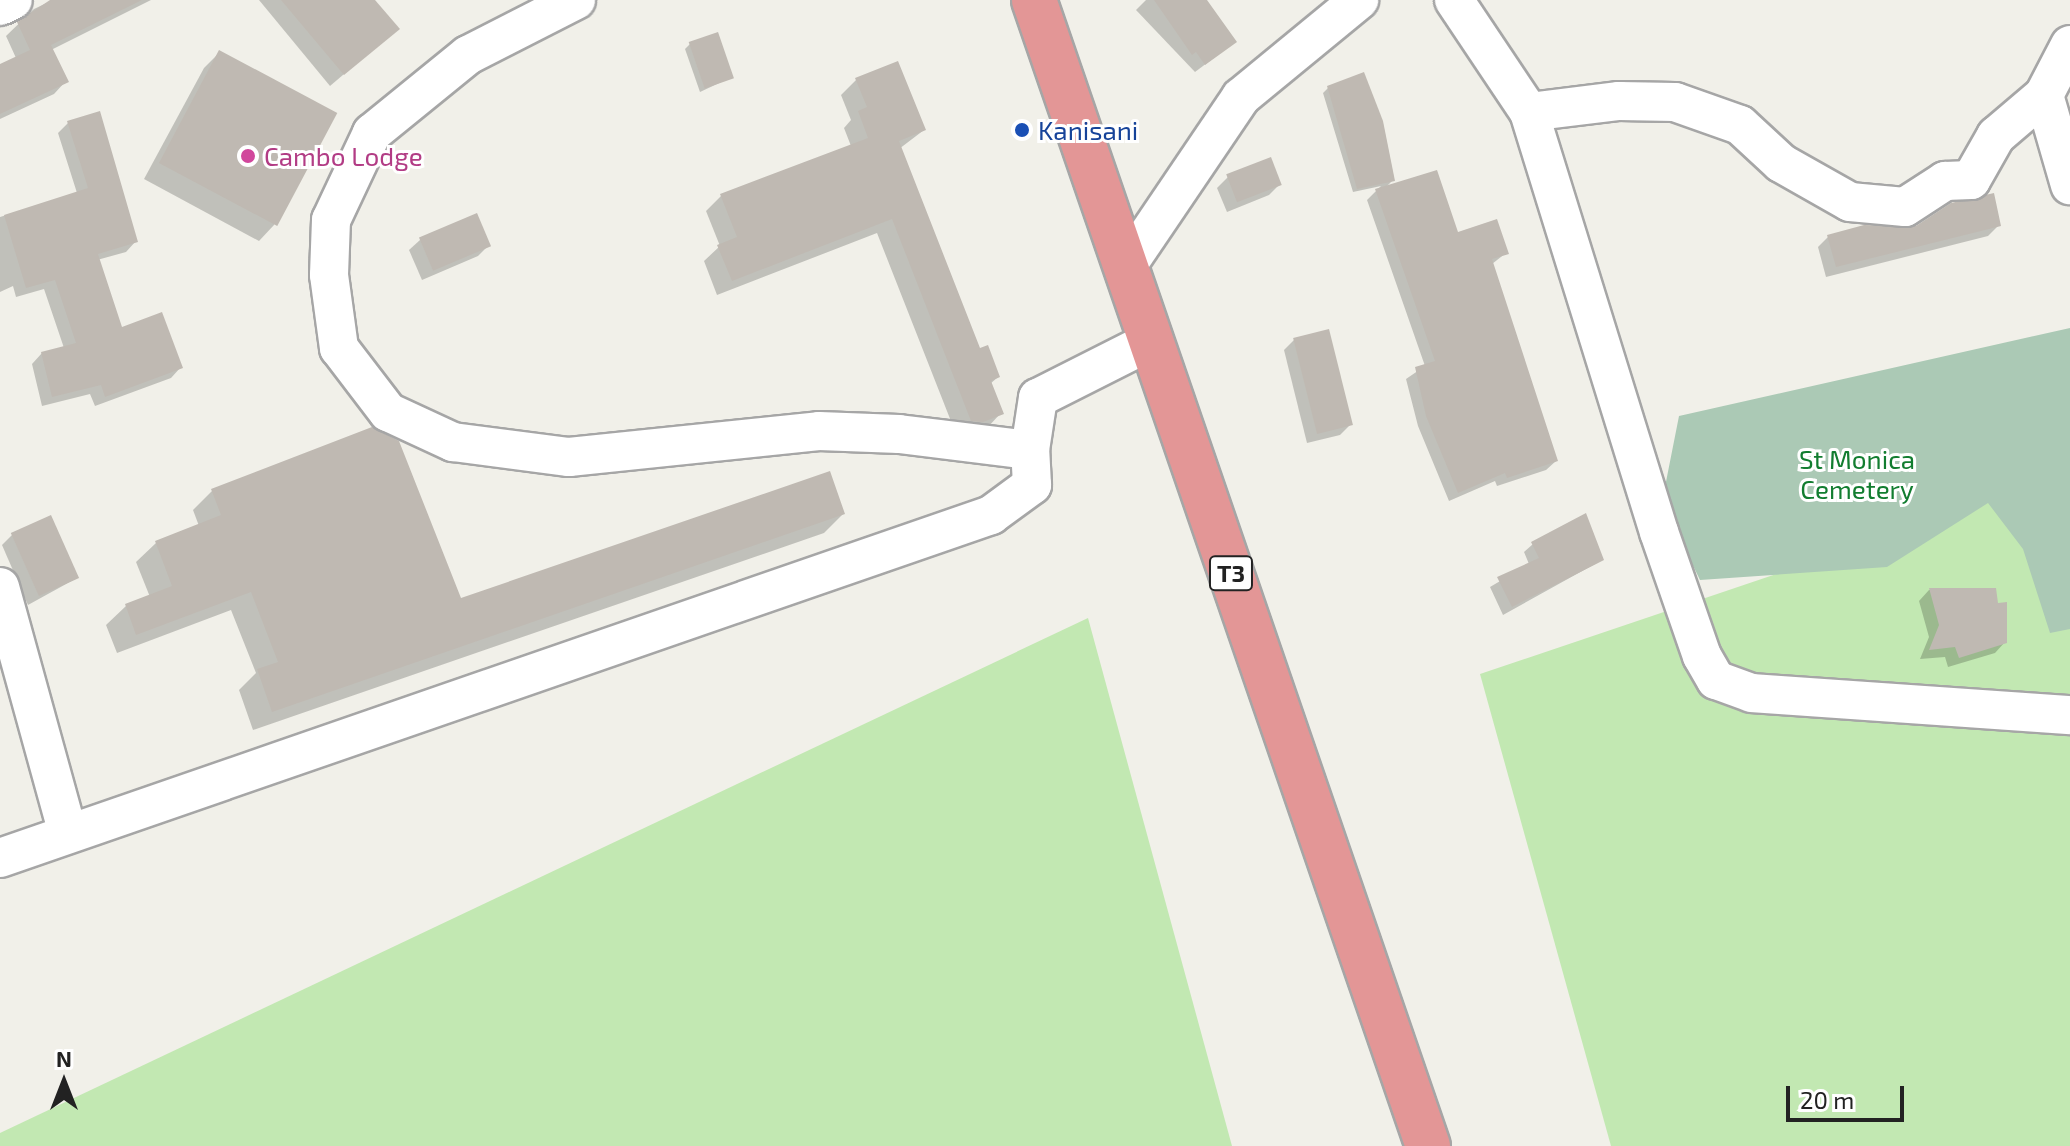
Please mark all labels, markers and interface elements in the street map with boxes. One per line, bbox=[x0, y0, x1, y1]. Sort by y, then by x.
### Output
place label: Kanisani bbox=[1038, 114, 1138, 146]
marker: Kanisani bbox=[1013, 121, 1031, 139]
place label: Cambo Lodge bbox=[264, 140, 423, 172]
marker: Cambo Lodge bbox=[239, 147, 257, 165]
park label: St Monica Cemetery bbox=[1799, 443, 1915, 504]
road number: T3 bbox=[1207, 553, 1255, 593]
north arrow bbox=[24, 1042, 104, 1122]
text: N bbox=[56, 1045, 72, 1071]
scale bar bbox=[1790, 1070, 1908, 1120]
text: 20 m bbox=[1800, 1085, 1854, 1114]

